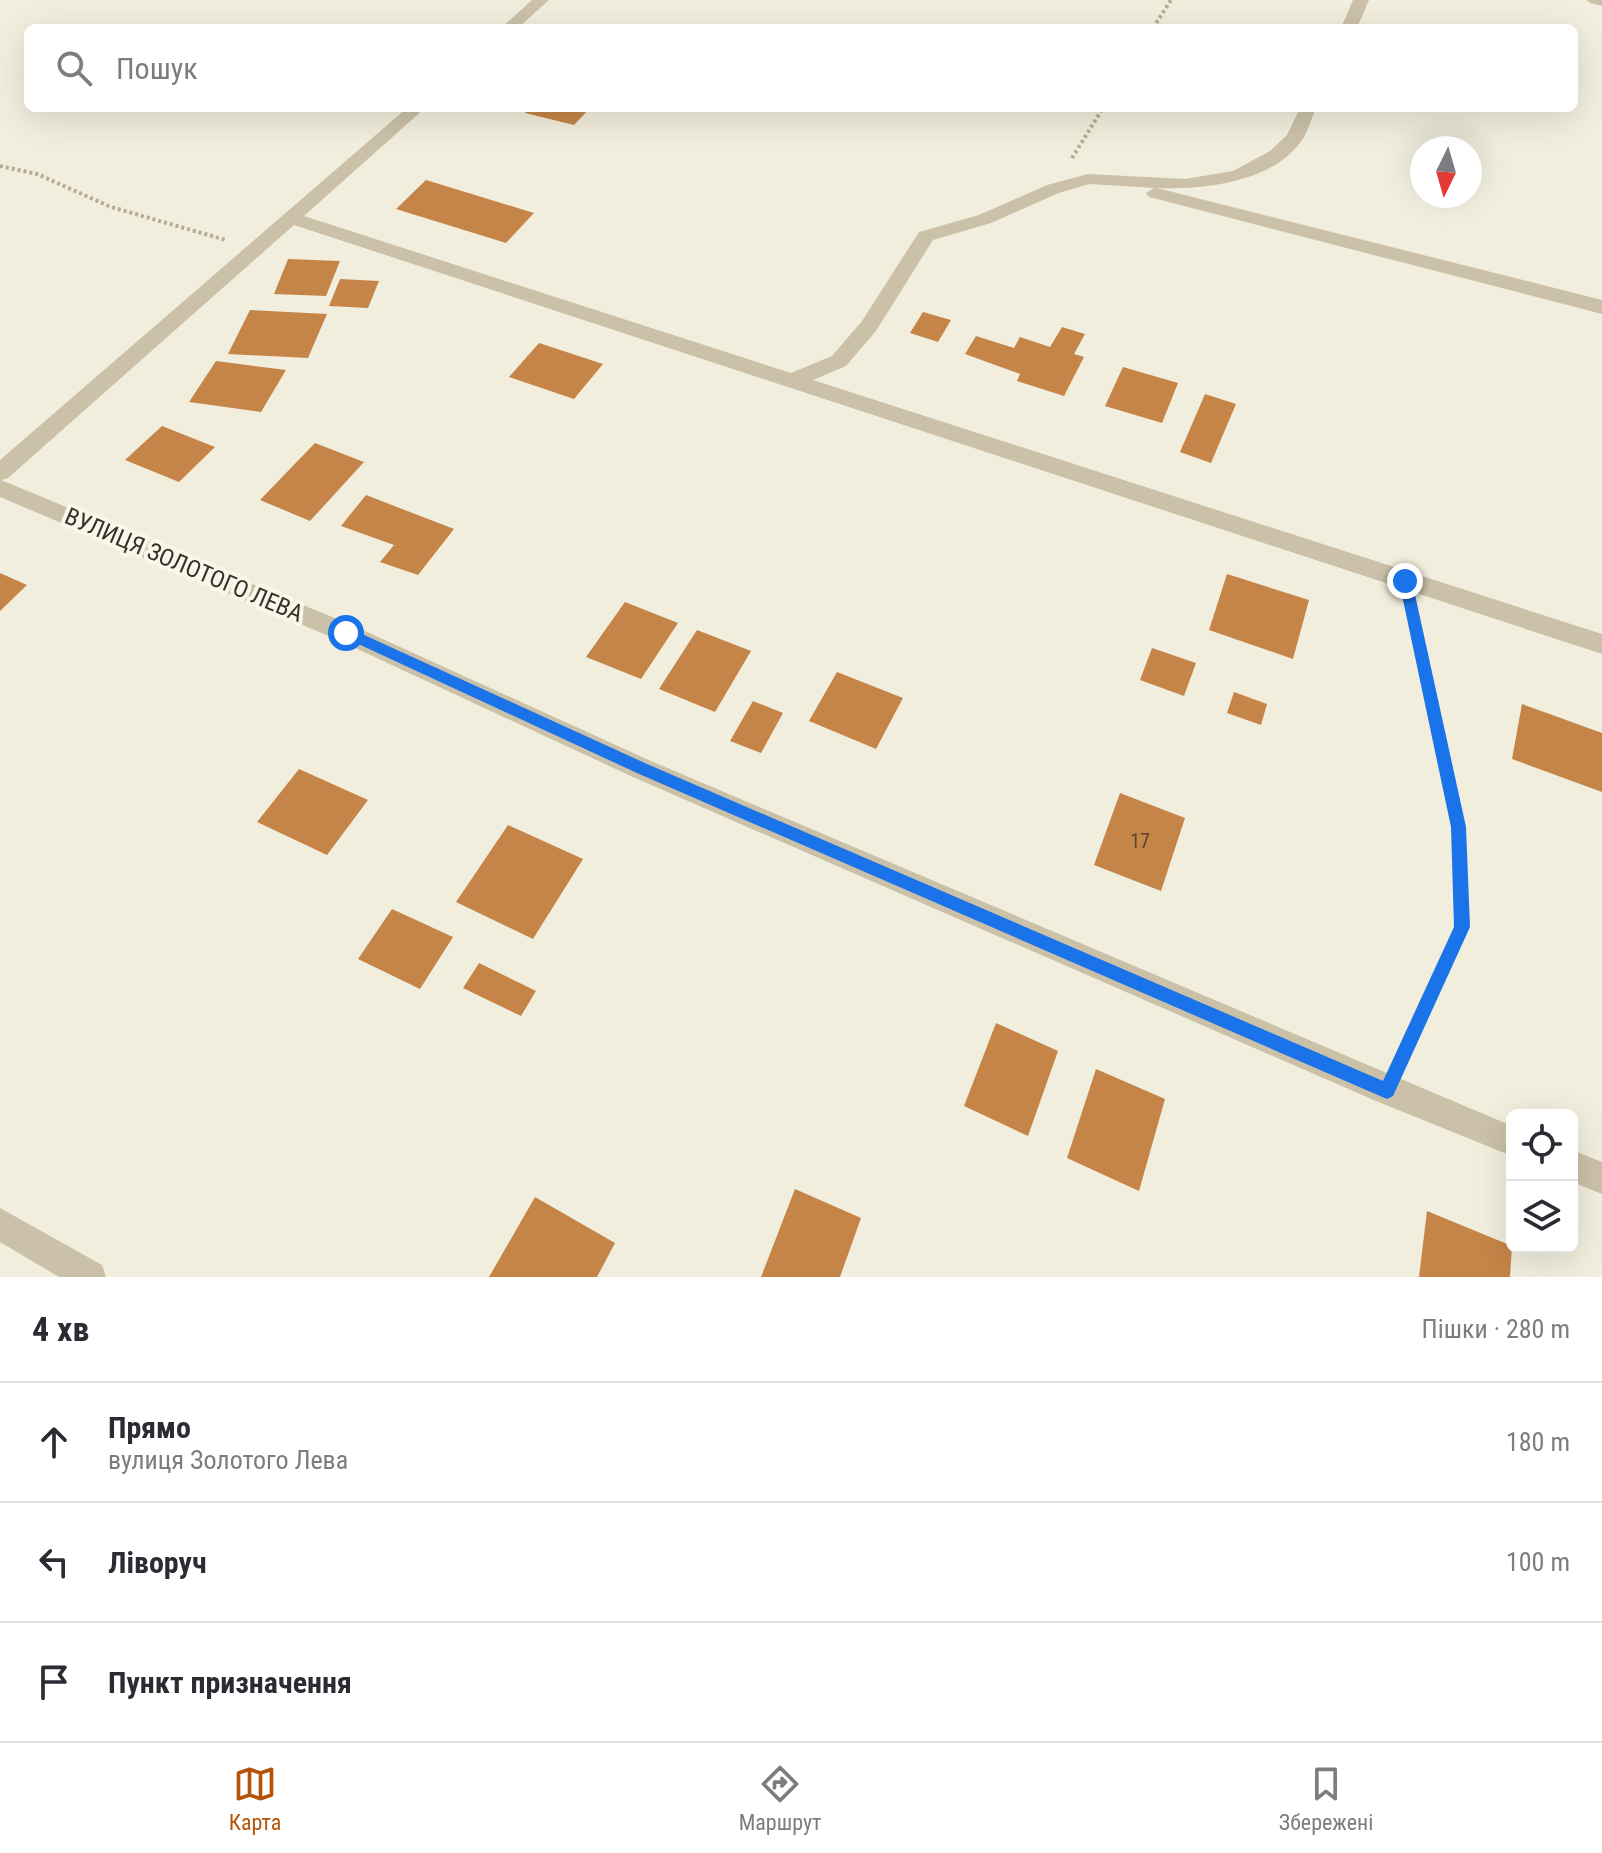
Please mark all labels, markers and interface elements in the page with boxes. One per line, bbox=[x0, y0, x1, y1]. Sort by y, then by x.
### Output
search box bbox=[24, 24, 1578, 112]
icon: search bbox=[52, 46, 96, 90]
text: Пошук bbox=[116, 51, 198, 86]
north arrow bbox=[1410, 136, 1482, 208]
street label: ВУЛИЦЯ ЗОЛОТОГО ЛЕВА bbox=[61, 502, 307, 628]
route end bbox=[1387, 563, 1423, 599]
route start bbox=[328, 615, 364, 651]
house number: 17 bbox=[1130, 829, 1150, 853]
map controls bbox=[1506, 1109, 1578, 1253]
button: locate bbox=[1506, 1109, 1578, 1181]
button: layers bbox=[1506, 1181, 1578, 1253]
text: 4 хв bbox=[32, 1309, 89, 1349]
text: Пішки · 280 m bbox=[1422, 1314, 1570, 1344]
text: Прямо bbox=[108, 1410, 191, 1445]
icon: ahead bbox=[32, 1420, 76, 1464]
text: 180 m bbox=[1506, 1427, 1570, 1457]
text: вулиця Золотого Лева bbox=[108, 1445, 348, 1475]
icon: left bbox=[32, 1540, 76, 1584]
text: Ліворуч bbox=[108, 1545, 207, 1580]
text: 100 m bbox=[1506, 1547, 1570, 1577]
icon: arrive bbox=[32, 1660, 76, 1704]
text: Пункт призначення bbox=[108, 1665, 352, 1700]
tab: Карта bbox=[229, 1762, 281, 1835]
tab: Маршрут bbox=[739, 1762, 821, 1835]
tab: Збережені bbox=[1279, 1762, 1373, 1835]

